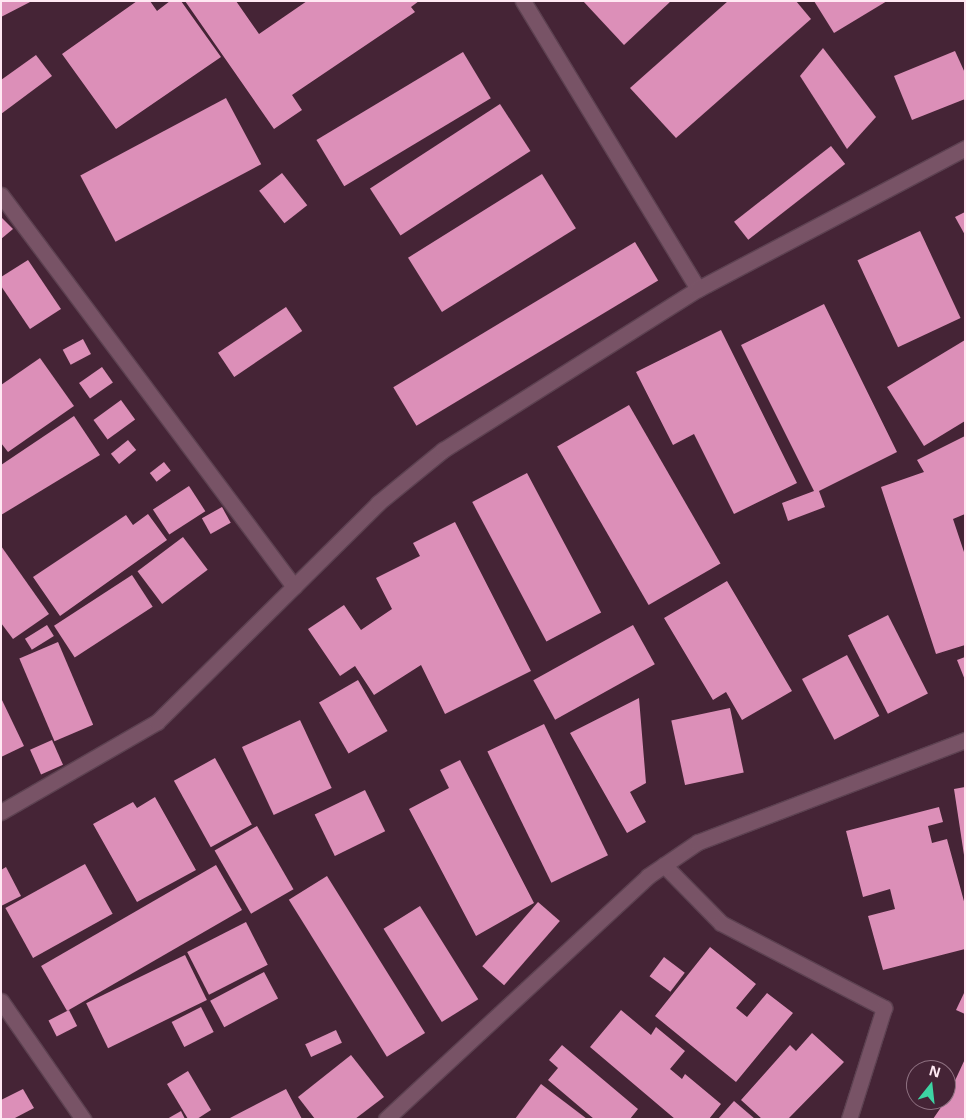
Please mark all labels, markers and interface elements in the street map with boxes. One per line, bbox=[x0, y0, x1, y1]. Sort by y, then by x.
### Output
north arrow bbox=[906, 1060, 956, 1110]
text: N bbox=[927, 1060, 943, 1082]

